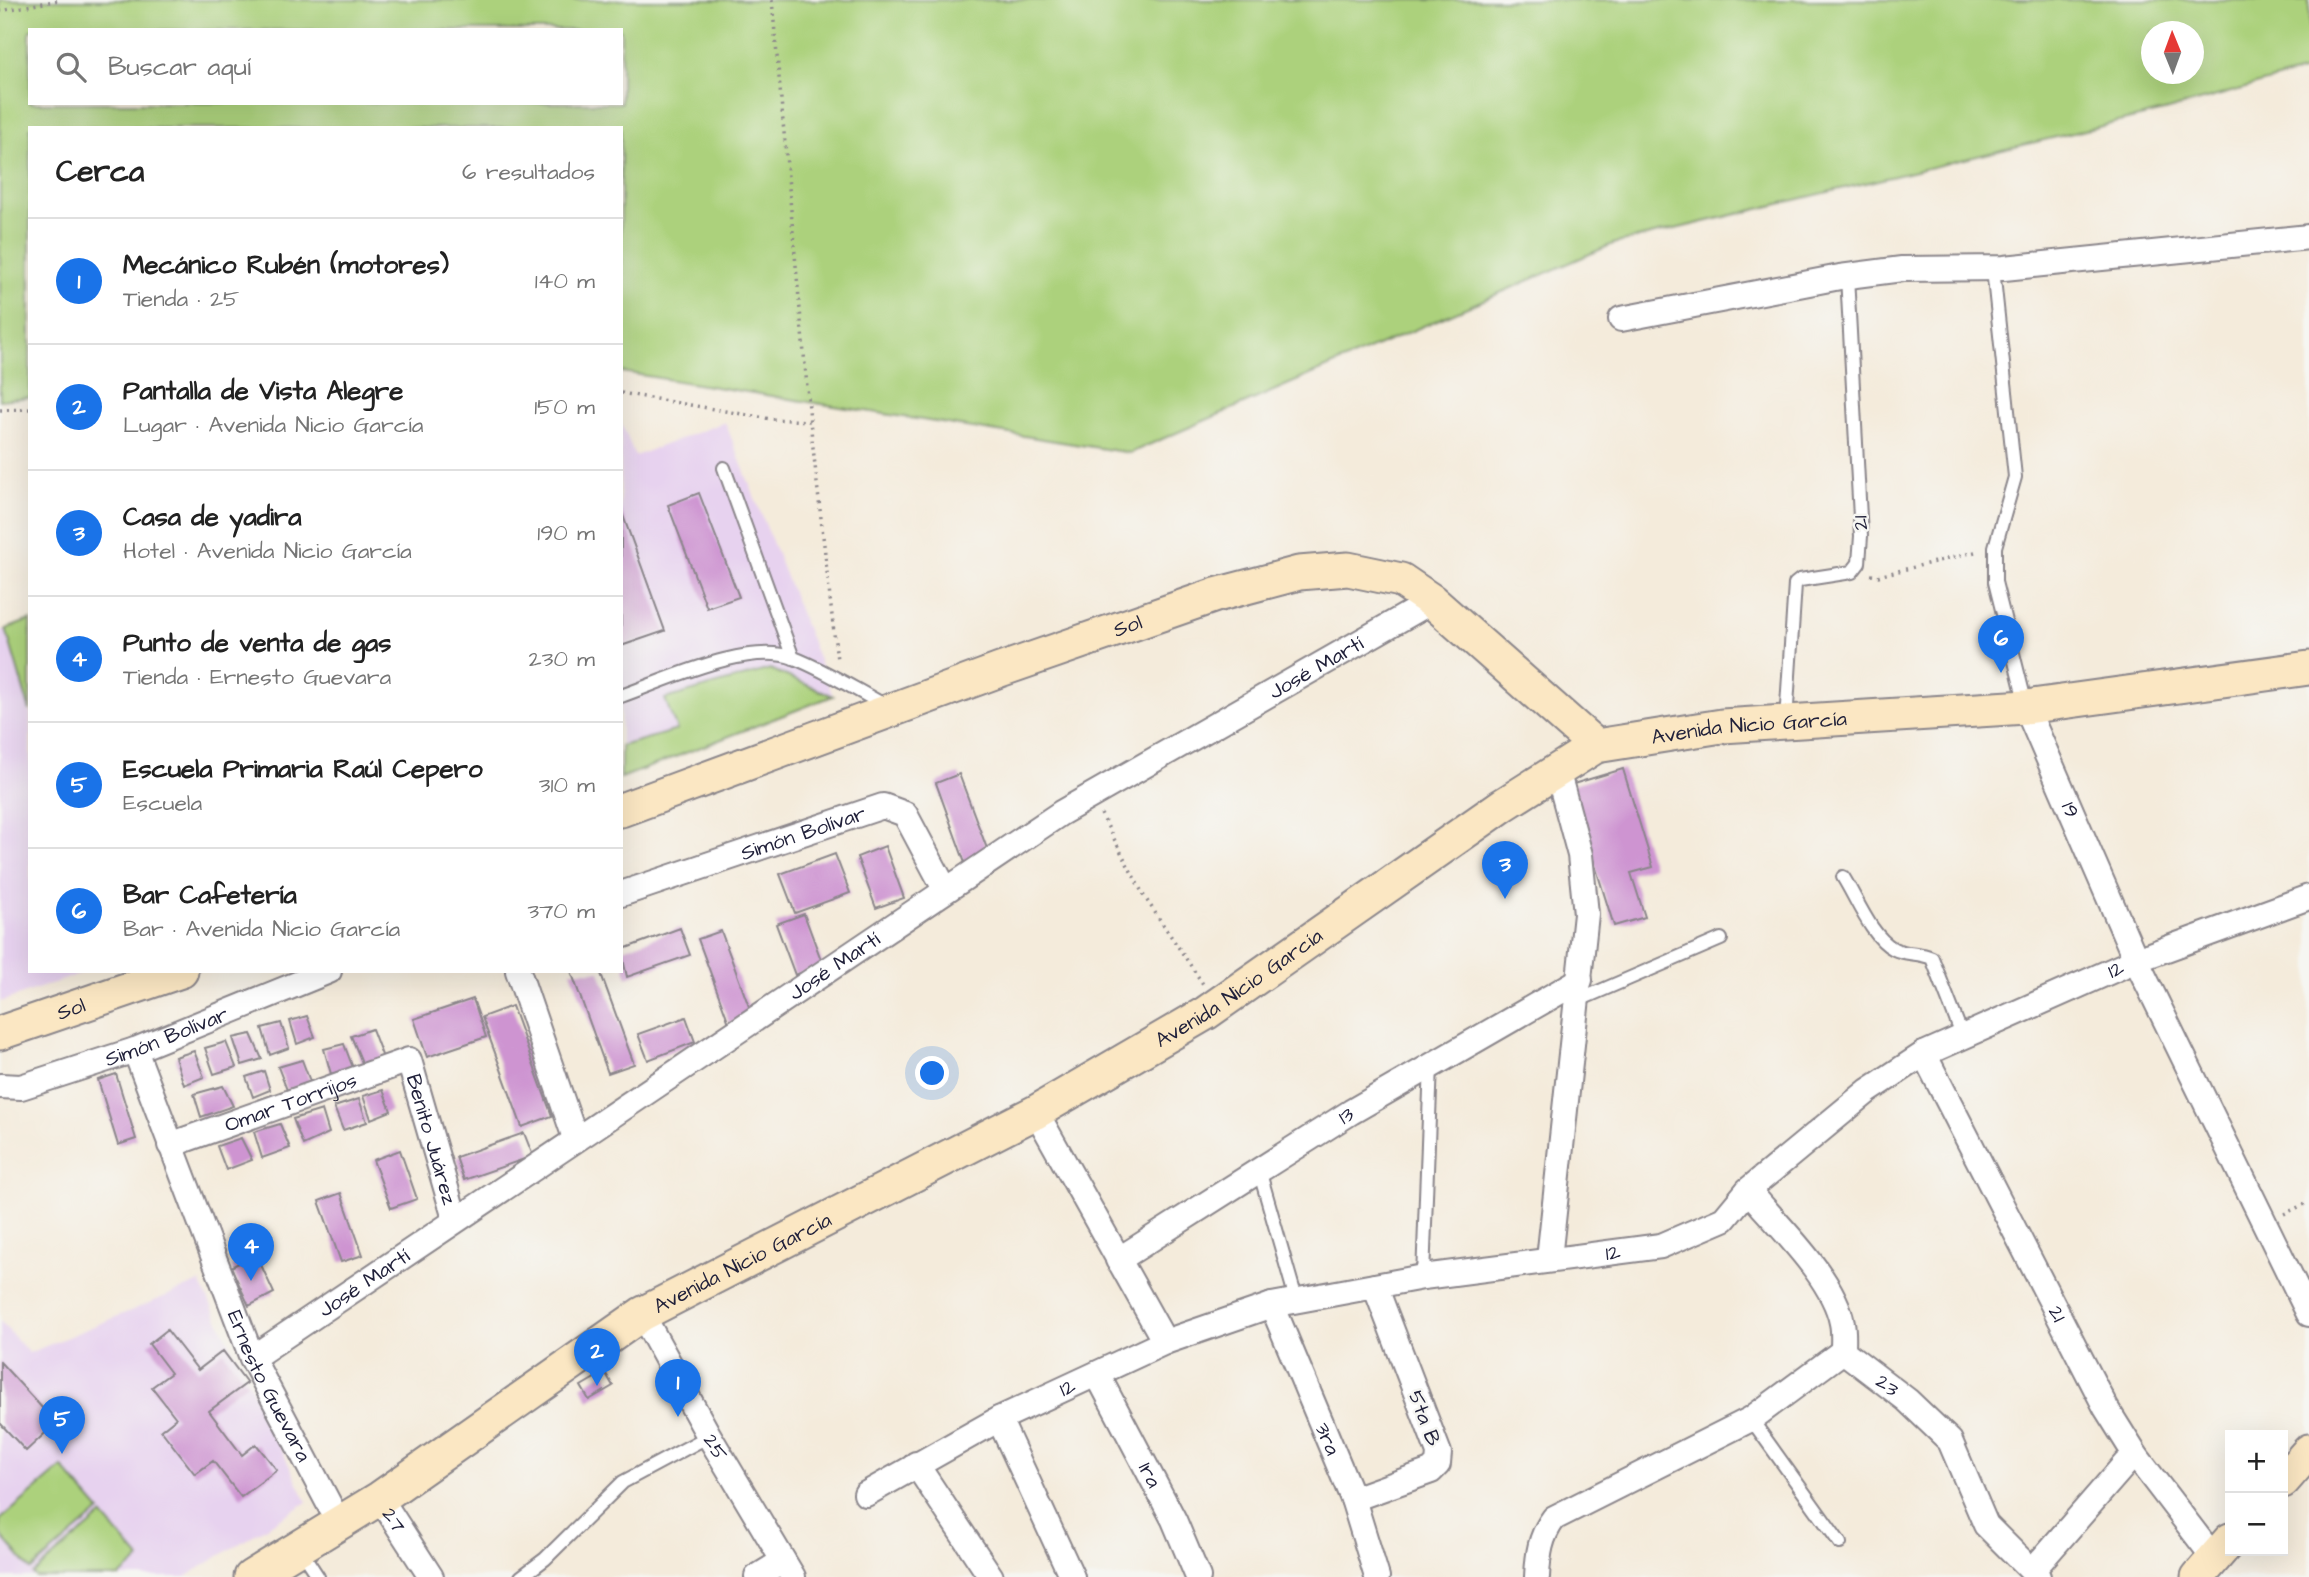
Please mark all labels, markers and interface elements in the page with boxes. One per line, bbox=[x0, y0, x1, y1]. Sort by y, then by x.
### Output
north arrow bbox=[2141, 21, 2204, 84]
search box bbox=[28, 28, 623, 105]
icon: search bbox=[52, 48, 90, 86]
text: Buscar aquí bbox=[108, 49, 251, 85]
text: Cerca bbox=[56, 151, 144, 193]
text: 6 resultados bbox=[462, 156, 595, 188]
text: Mecánico Rubén (motores) bbox=[123, 247, 449, 283]
text: 1 bbox=[78, 265, 80, 297]
text: 140 m bbox=[535, 265, 595, 297]
text: Tienda · 25 bbox=[123, 283, 239, 315]
text: Pantalla de Vista Alegre bbox=[123, 373, 403, 409]
text: 2 bbox=[72, 391, 86, 423]
text: 150 m bbox=[534, 391, 595, 423]
text: Lugar · Avenida Nicio García bbox=[123, 409, 423, 441]
text: Casa de yadira bbox=[123, 499, 301, 535]
street label: 21 bbox=[1846, 515, 1875, 531]
text: 3 bbox=[73, 517, 85, 549]
text: 190 m bbox=[537, 517, 595, 549]
text: Hotel · Avenida Nicio García bbox=[123, 535, 412, 567]
street label: Sol bbox=[1109, 608, 1146, 645]
pin: 6 bbox=[1978, 615, 2024, 673]
text: Punto de venta de gas bbox=[123, 625, 391, 661]
street label: José Martí bbox=[1264, 629, 1369, 706]
text: 4 bbox=[71, 643, 87, 675]
text: 230 m bbox=[529, 643, 595, 675]
text: Tienda · Ernesto Guevara bbox=[123, 661, 391, 693]
street label: Avenida Nicio García bbox=[1649, 704, 1848, 752]
text: Escuela Primaria Raúl Cepero bbox=[123, 751, 483, 787]
text: 5 bbox=[71, 769, 87, 801]
text: 310 m bbox=[539, 769, 595, 801]
text: Escuela bbox=[123, 787, 202, 819]
street label: 19 bbox=[2054, 797, 2086, 822]
street label: Simón Bolívar bbox=[737, 799, 870, 868]
pin: 3 bbox=[1482, 841, 1528, 899]
text: Bar Cafetería bbox=[123, 877, 297, 913]
text: 6 bbox=[72, 895, 86, 927]
text: 370 m bbox=[528, 895, 595, 927]
text: Bar · Avenida Nicio García bbox=[123, 913, 400, 945]
street label: Avenida Nicio García bbox=[1150, 921, 1329, 1055]
street label: José Martí bbox=[783, 924, 887, 1007]
street label: 12 bbox=[2103, 953, 2128, 986]
street label: Sol bbox=[53, 991, 89, 1028]
street label: Simón Bolívar bbox=[101, 999, 233, 1074]
your location bbox=[915, 1056, 949, 1090]
street label: Omar Torrijos bbox=[221, 1066, 361, 1139]
street label: Benito Juárez bbox=[399, 1071, 464, 1208]
street label: 13 bbox=[1333, 1100, 1360, 1131]
street label: Avenida Nicio García bbox=[648, 1205, 837, 1321]
pin: 4 bbox=[228, 1223, 274, 1281]
street label: 12 bbox=[1604, 1237, 1622, 1268]
street label: José Martí bbox=[313, 1241, 416, 1324]
street label: 21 bbox=[2041, 1301, 2073, 1327]
street label: Ernesto Guevara bbox=[220, 1306, 318, 1467]
pin: 2 bbox=[574, 1328, 620, 1386]
pin: 1 bbox=[655, 1359, 701, 1417]
street label: 23 bbox=[1869, 1367, 1905, 1404]
street label: 12 bbox=[1055, 1372, 1080, 1404]
street label: 5ta B bbox=[1401, 1386, 1448, 1450]
pin: 5 bbox=[39, 1396, 85, 1454]
street label: 3ra bbox=[1308, 1418, 1347, 1460]
street label: 25 bbox=[696, 1428, 735, 1466]
map controls bbox=[2225, 1430, 2288, 1556]
button: + bbox=[2225, 1430, 2288, 1493]
street label: 1ra bbox=[1131, 1457, 1169, 1493]
button: − bbox=[2225, 1493, 2288, 1556]
street label: 27 bbox=[375, 1502, 413, 1539]

